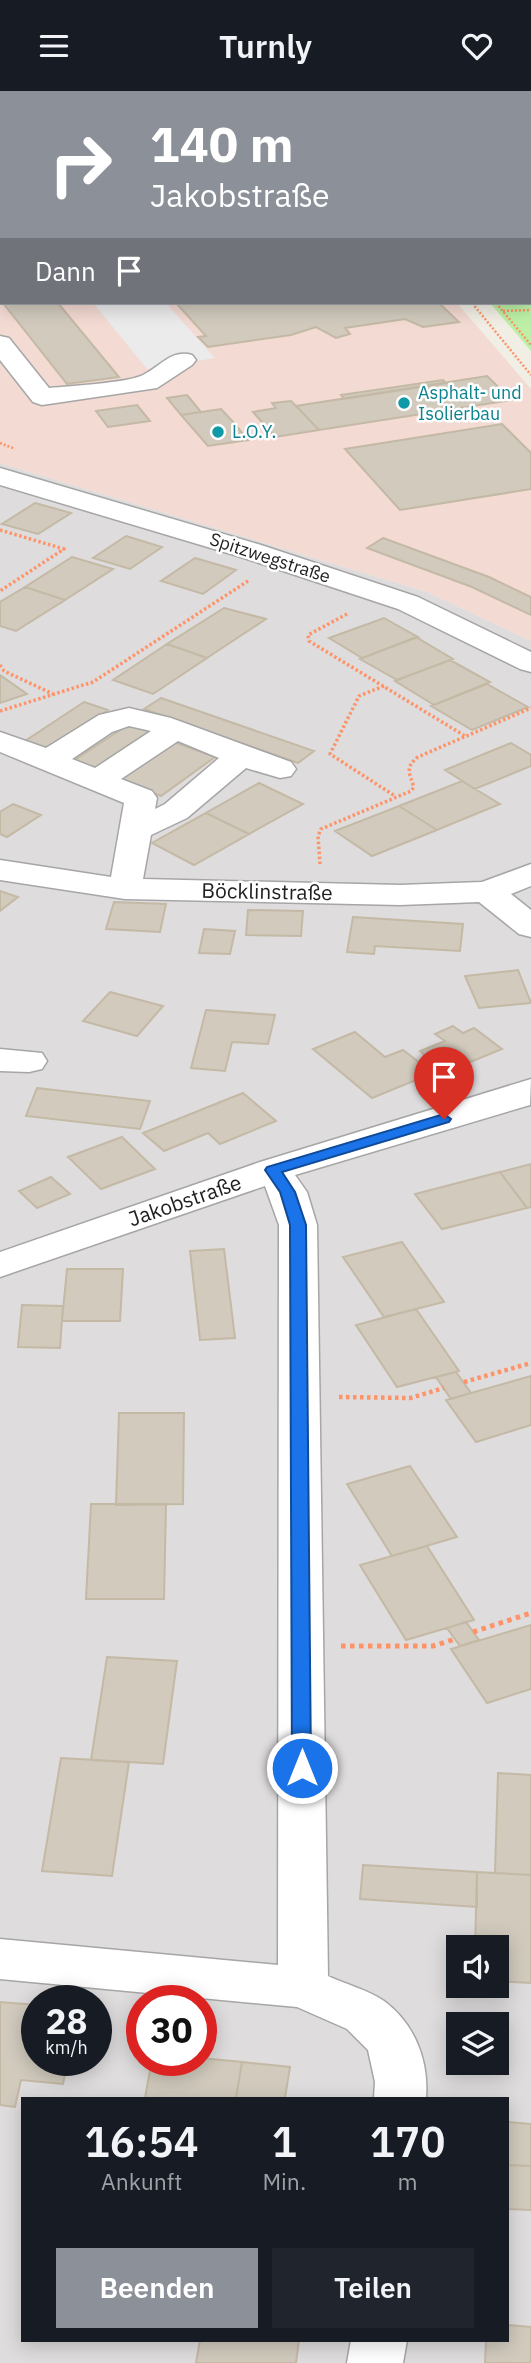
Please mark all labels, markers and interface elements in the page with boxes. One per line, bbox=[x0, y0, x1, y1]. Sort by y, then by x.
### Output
text: Turnly bbox=[219, 25, 312, 67]
icon: menu bbox=[35, 27, 73, 65]
icon: heart bbox=[458, 27, 496, 65]
text: 140 m bbox=[150, 112, 294, 175]
icon: right bbox=[35, 119, 126, 210]
text: Jakobstraße bbox=[150, 174, 330, 216]
icon: arrive bbox=[110, 252, 148, 290]
text: Dann bbox=[35, 254, 96, 288]
place label: Asphalt- und Isolierbau bbox=[418, 381, 522, 425]
marker: Asphalt- und Isolierbau bbox=[396, 395, 412, 411]
place label: L.O.Y. bbox=[232, 420, 276, 443]
marker: L.O.Y. bbox=[210, 424, 226, 440]
street label: Spitzwegstraße bbox=[207, 527, 334, 588]
street label: Böcklinstraße bbox=[201, 876, 333, 906]
pin bbox=[414, 1047, 474, 1119]
icon: arrive bbox=[425, 1058, 463, 1096]
street label: Jakobstraße bbox=[124, 1168, 245, 1232]
position arrow bbox=[265, 1731, 339, 1805]
map controls bbox=[446, 1935, 509, 2075]
button: sound bbox=[446, 1935, 509, 1998]
speed limit sign: 30 bbox=[126, 1985, 217, 2076]
text: 28 bbox=[45, 1998, 88, 2044]
button: layers bbox=[446, 2012, 509, 2075]
text: km/h bbox=[45, 2036, 88, 2059]
text: 16:54 bbox=[85, 2114, 199, 2169]
text: 1 bbox=[272, 2114, 297, 2169]
text: 170 bbox=[370, 2114, 445, 2169]
text: Ankunft bbox=[101, 2166, 182, 2196]
text: Min. bbox=[262, 2166, 306, 2196]
text: m bbox=[398, 2166, 418, 2196]
button: Beenden bbox=[56, 2248, 258, 2328]
button: Teilen bbox=[272, 2248, 474, 2328]

